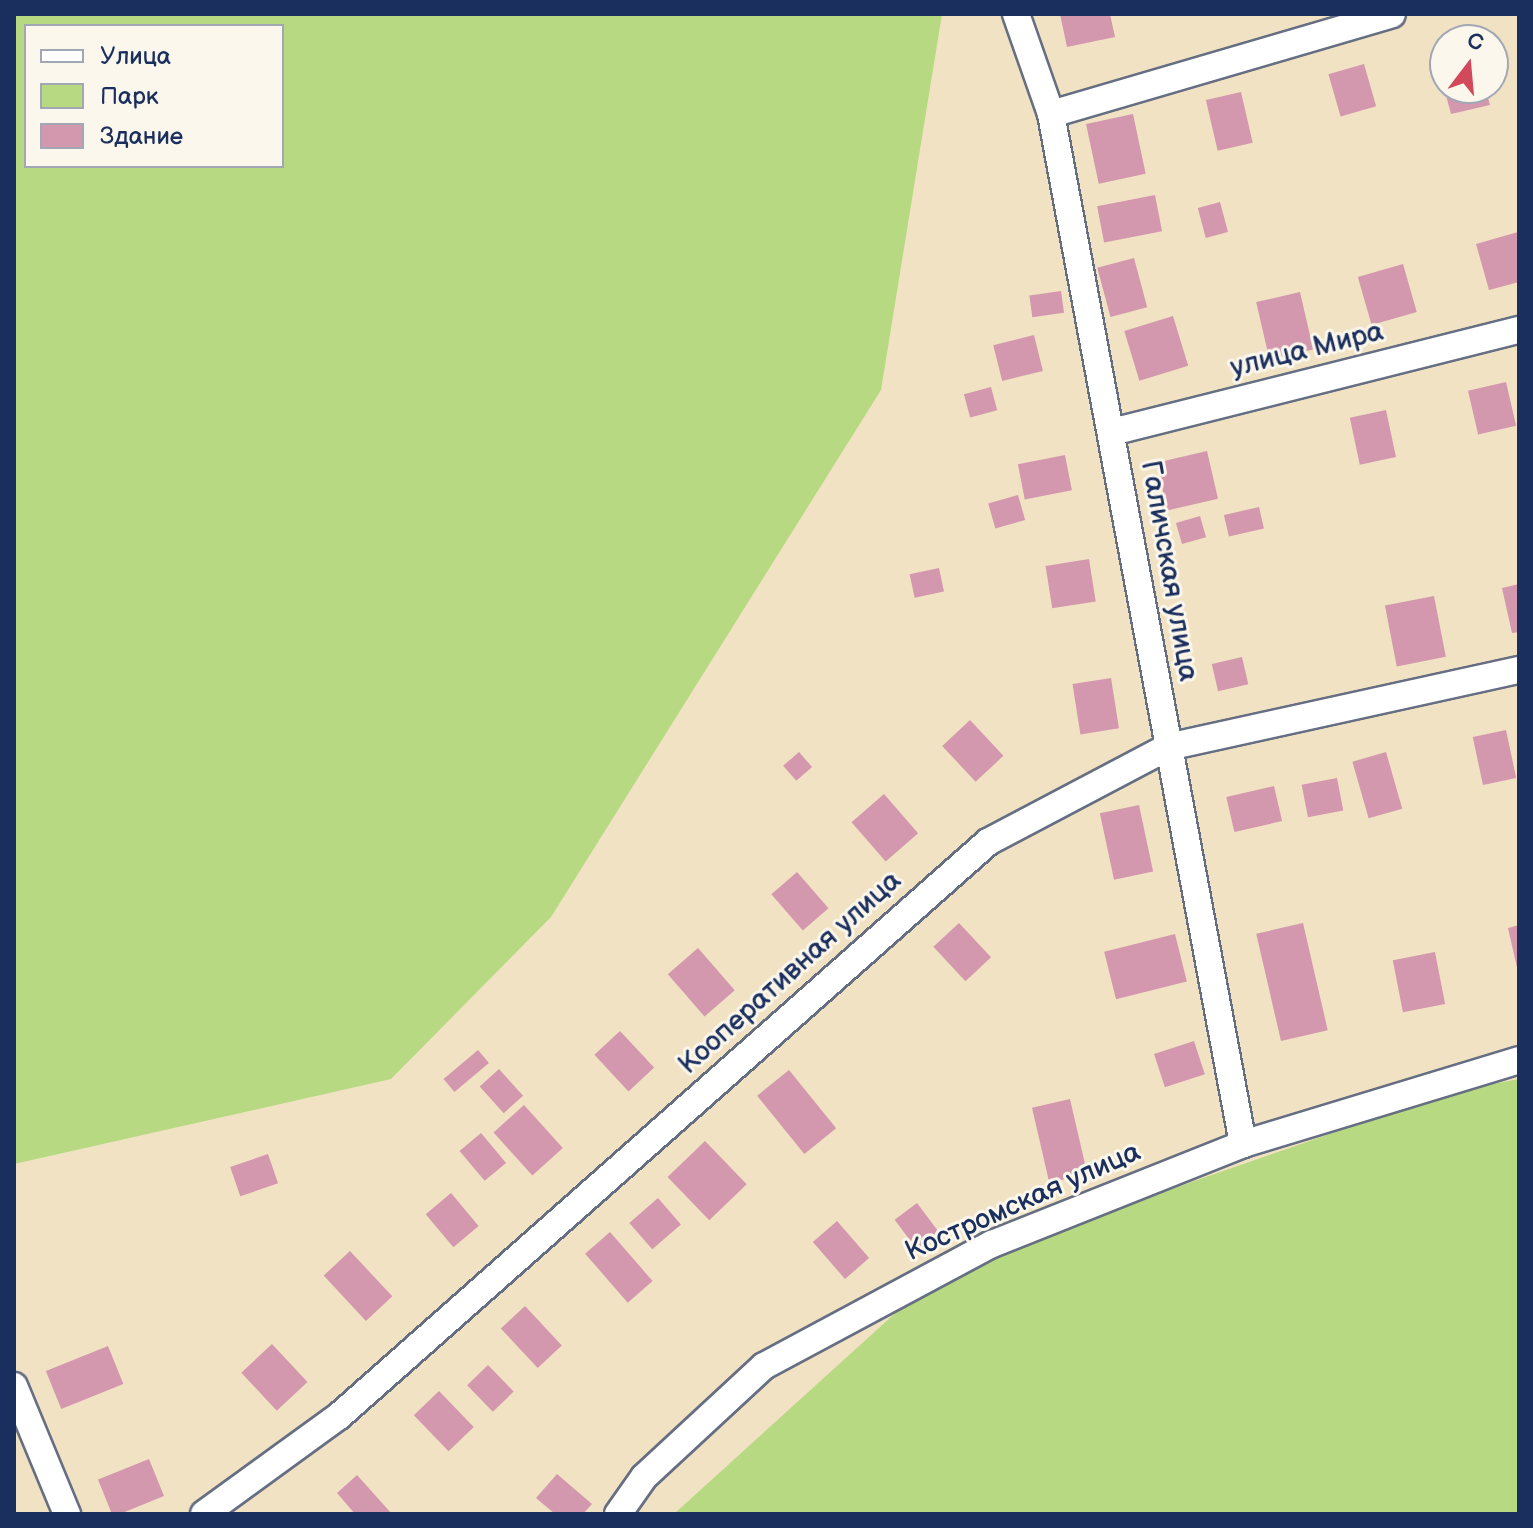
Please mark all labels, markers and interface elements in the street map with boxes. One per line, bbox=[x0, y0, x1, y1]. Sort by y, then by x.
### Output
legend bbox=[24, 24, 284, 168]
north arrow bbox=[1429, 24, 1509, 104]
text: С bbox=[1464, 27, 1486, 57]
text: Улица bbox=[100, 42, 171, 71]
text: Парк bbox=[100, 82, 158, 111]
text: Здание bbox=[100, 122, 183, 151]
street label: улица Мира bbox=[1227, 315, 1387, 385]
street label: Галичская улица bbox=[1133, 458, 1205, 684]
street label: Кооперативная улица bbox=[672, 864, 908, 1082]
street label: Костромская улица bbox=[900, 1135, 1146, 1269]

